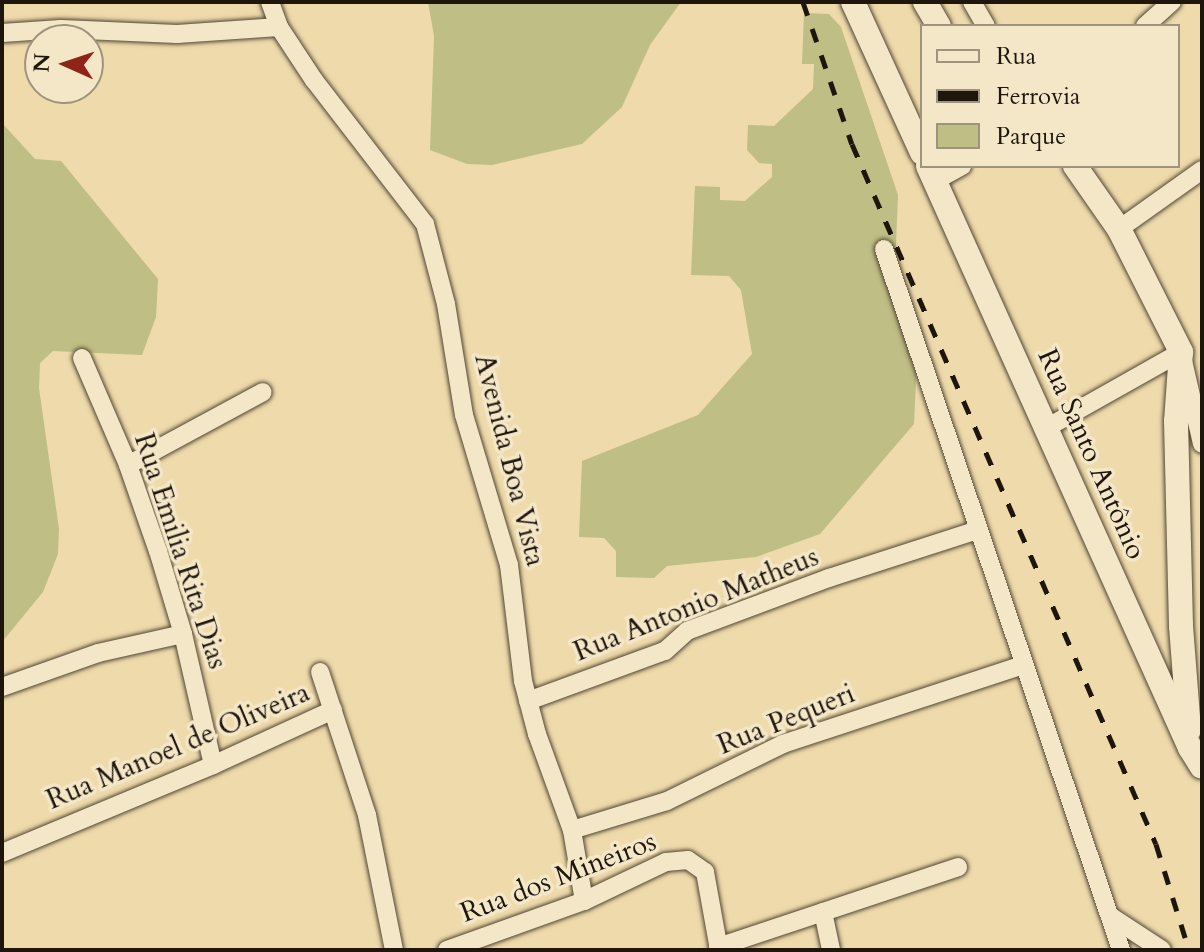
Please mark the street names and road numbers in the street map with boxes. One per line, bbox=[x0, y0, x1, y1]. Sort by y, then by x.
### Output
street label: Rua Santo Antônio bbox=[1031, 344, 1153, 564]
street label: Avenida Boa Vista bbox=[467, 350, 553, 570]
street label: Rua Emilia Rita Dias bbox=[127, 429, 235, 673]
street label: Rua Antonio Matheus bbox=[569, 540, 823, 668]
street label: Rua Manoel de Oliveira bbox=[41, 675, 315, 817]
street label: Rua Pequeri bbox=[713, 676, 859, 762]
street label: Rua dos Mineiros bbox=[455, 824, 661, 930]

